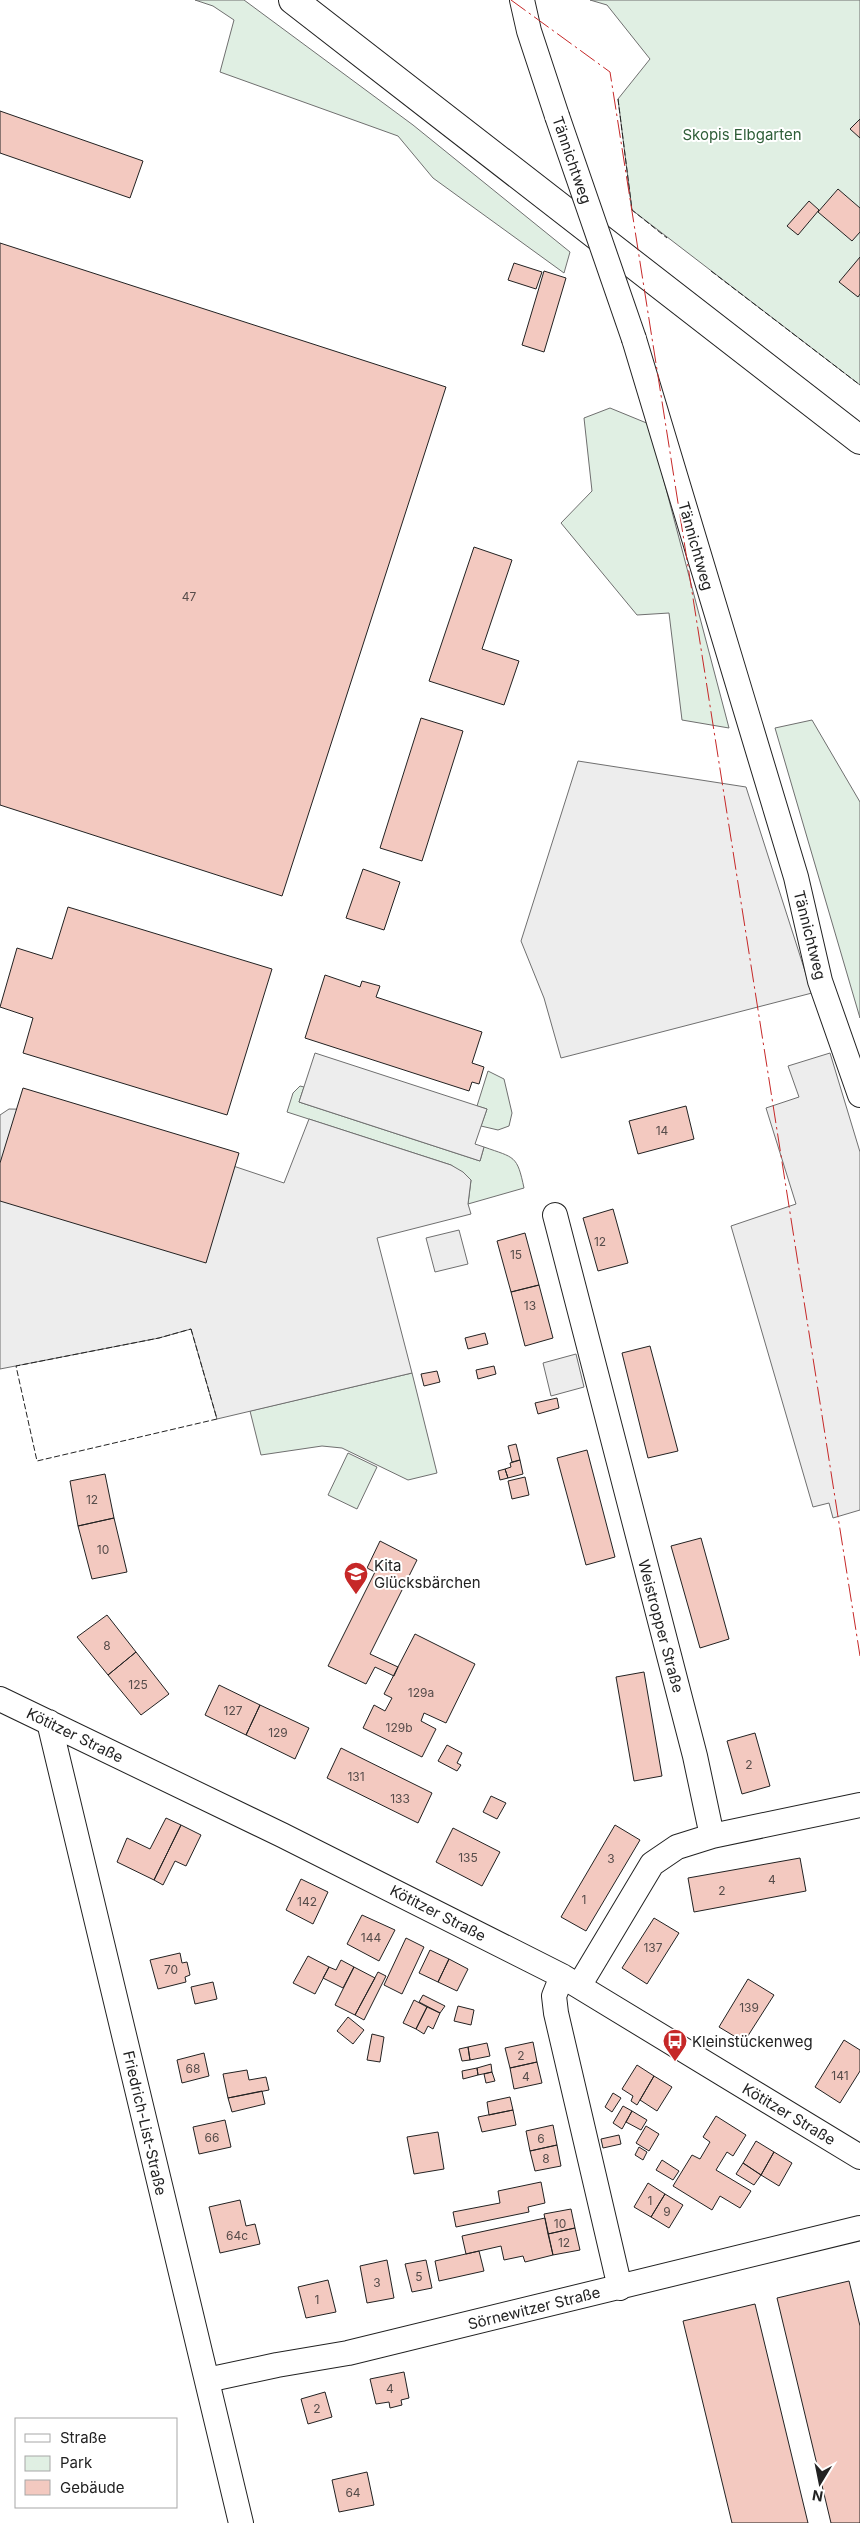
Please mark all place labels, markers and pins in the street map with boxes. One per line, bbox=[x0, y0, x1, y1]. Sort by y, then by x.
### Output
place label: Kita Glücksbärchen bbox=[374, 1556, 481, 1592]
school or university icon: Kita Glücksbärchen bbox=[343, 1561, 369, 1595]
bus stop icon: Kleinstückenweg bbox=[662, 2028, 688, 2062]
place label: Kleinstückenweg bbox=[692, 2032, 813, 2051]

